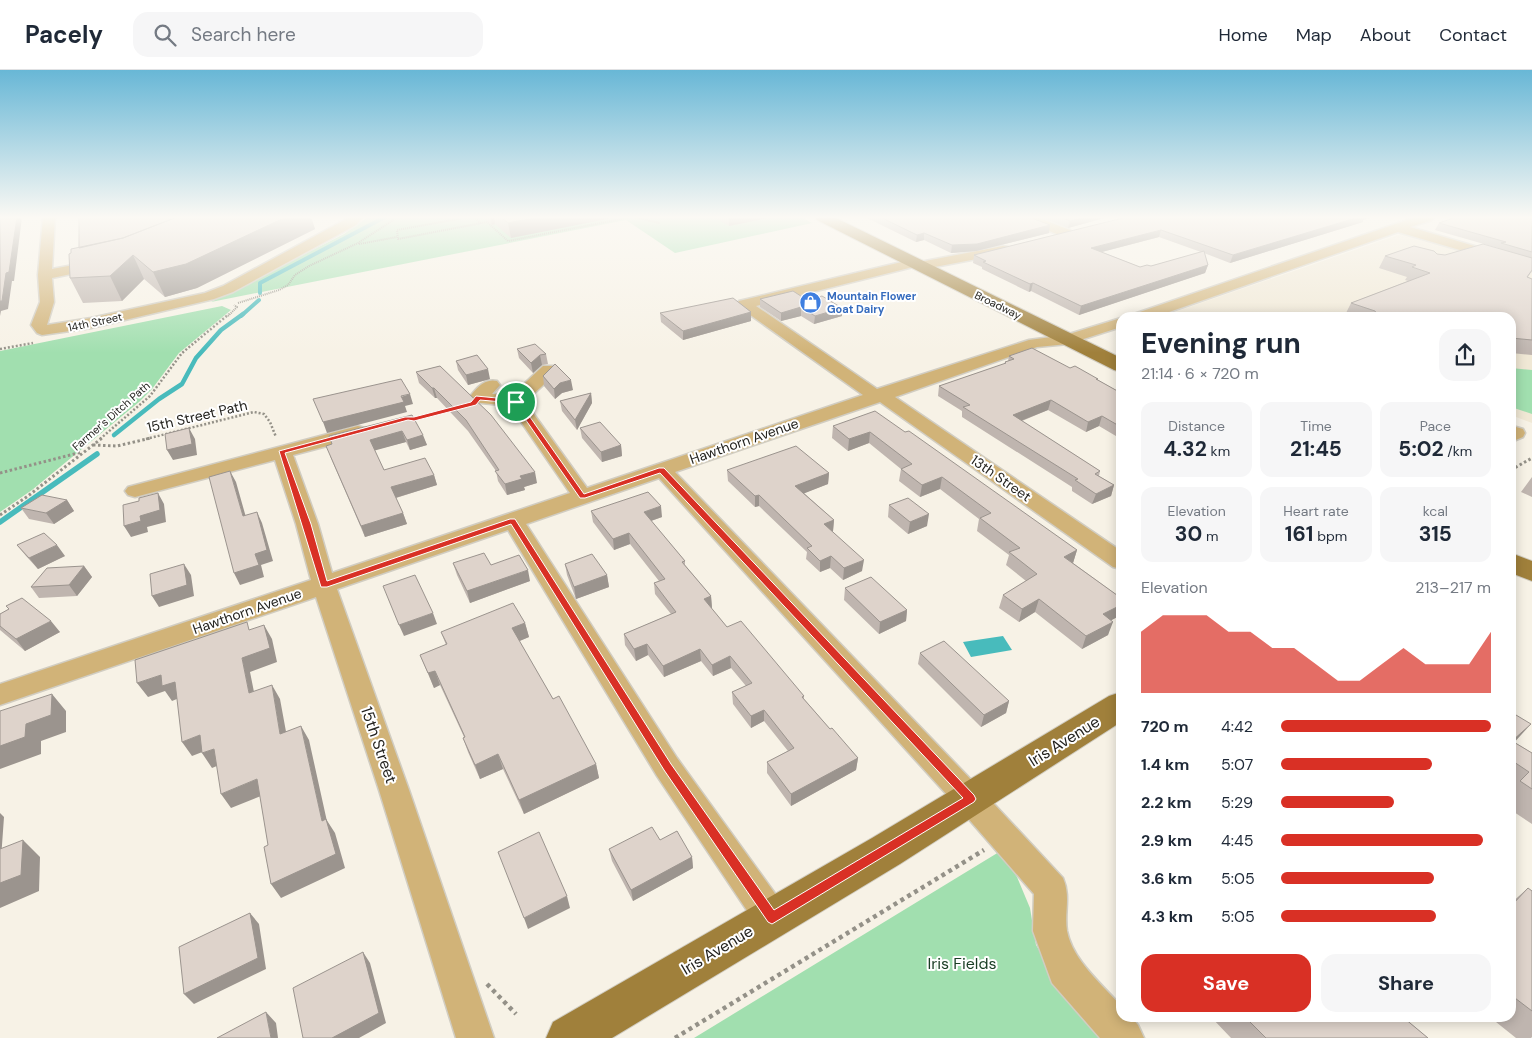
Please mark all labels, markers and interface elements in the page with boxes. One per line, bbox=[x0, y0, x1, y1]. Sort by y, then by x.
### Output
search box bbox=[133, 12, 483, 57]
text: Pacely bbox=[25, 19, 103, 50]
icon: search bbox=[151, 21, 179, 49]
text: Search here bbox=[191, 22, 296, 47]
text: Home bbox=[1218, 23, 1268, 47]
text: Map bbox=[1296, 23, 1332, 47]
text: About bbox=[1360, 23, 1411, 47]
text: Contact bbox=[1439, 23, 1507, 47]
street label: Broadway bbox=[972, 288, 1024, 322]
place label: Mountain Flower Goat Dairy bbox=[827, 289, 917, 316]
shop icon: Mountain Flower Goat Dairy bbox=[799, 290, 823, 314]
street label: 14th Street bbox=[67, 309, 123, 335]
text: Evening run bbox=[1141, 325, 1301, 362]
button: share bbox=[1439, 329, 1491, 381]
text: 21:14 · 6 × 720 m bbox=[1141, 363, 1259, 384]
street label: Farmer's Ditch Path bbox=[69, 378, 153, 454]
pin bbox=[495, 381, 537, 423]
icon: arrive bbox=[502, 388, 530, 416]
street label: 15th Street Path bbox=[145, 396, 249, 436]
street label: Hawthorn Avenue bbox=[687, 414, 801, 468]
text: Distance bbox=[1168, 417, 1225, 435]
text: Time bbox=[1300, 417, 1332, 435]
text: Pace bbox=[1420, 417, 1451, 435]
text: 4.32 bbox=[1163, 435, 1207, 463]
text: 21:45 bbox=[1290, 435, 1342, 463]
text: 5:02 bbox=[1398, 435, 1444, 463]
text: km bbox=[1207, 442, 1230, 460]
text: /km bbox=[1444, 442, 1472, 460]
street label: 13th Street bbox=[967, 451, 1035, 505]
text: Elevation bbox=[1167, 502, 1226, 520]
text: Heart rate bbox=[1283, 502, 1349, 520]
text: kcal bbox=[1423, 502, 1448, 520]
text: 30 bbox=[1175, 520, 1202, 548]
text: 161 bbox=[1285, 520, 1313, 548]
text: 315 bbox=[1419, 520, 1452, 548]
text: m bbox=[1202, 527, 1218, 545]
text: bpm bbox=[1313, 527, 1347, 545]
text: Elevation bbox=[1141, 577, 1208, 598]
text: 213–217 m bbox=[1415, 577, 1491, 598]
street label: Hawthorn Avenue bbox=[190, 584, 304, 638]
street label: 15th Street bbox=[356, 704, 402, 786]
street label: Iris Avenue bbox=[1024, 711, 1104, 771]
text: 720 m bbox=[1141, 716, 1189, 737]
text: 4:42 bbox=[1221, 716, 1253, 737]
text: 1.4 km bbox=[1141, 754, 1189, 775]
text: 5:07 bbox=[1221, 754, 1253, 775]
text: 2.2 km bbox=[1141, 792, 1192, 813]
text: 5:29 bbox=[1221, 792, 1253, 813]
text: 2.9 km bbox=[1141, 830, 1192, 851]
text: 4:45 bbox=[1221, 830, 1253, 851]
text: 3.6 km bbox=[1141, 868, 1192, 889]
text: 5:05 bbox=[1221, 868, 1255, 889]
text: 4.3 km bbox=[1141, 906, 1193, 927]
text: 5:05 bbox=[1221, 906, 1255, 927]
street label: Iris Avenue bbox=[677, 920, 757, 980]
park label: Iris Fields bbox=[928, 953, 996, 974]
button: Save bbox=[1141, 954, 1311, 1012]
button: Share bbox=[1321, 954, 1491, 1012]

